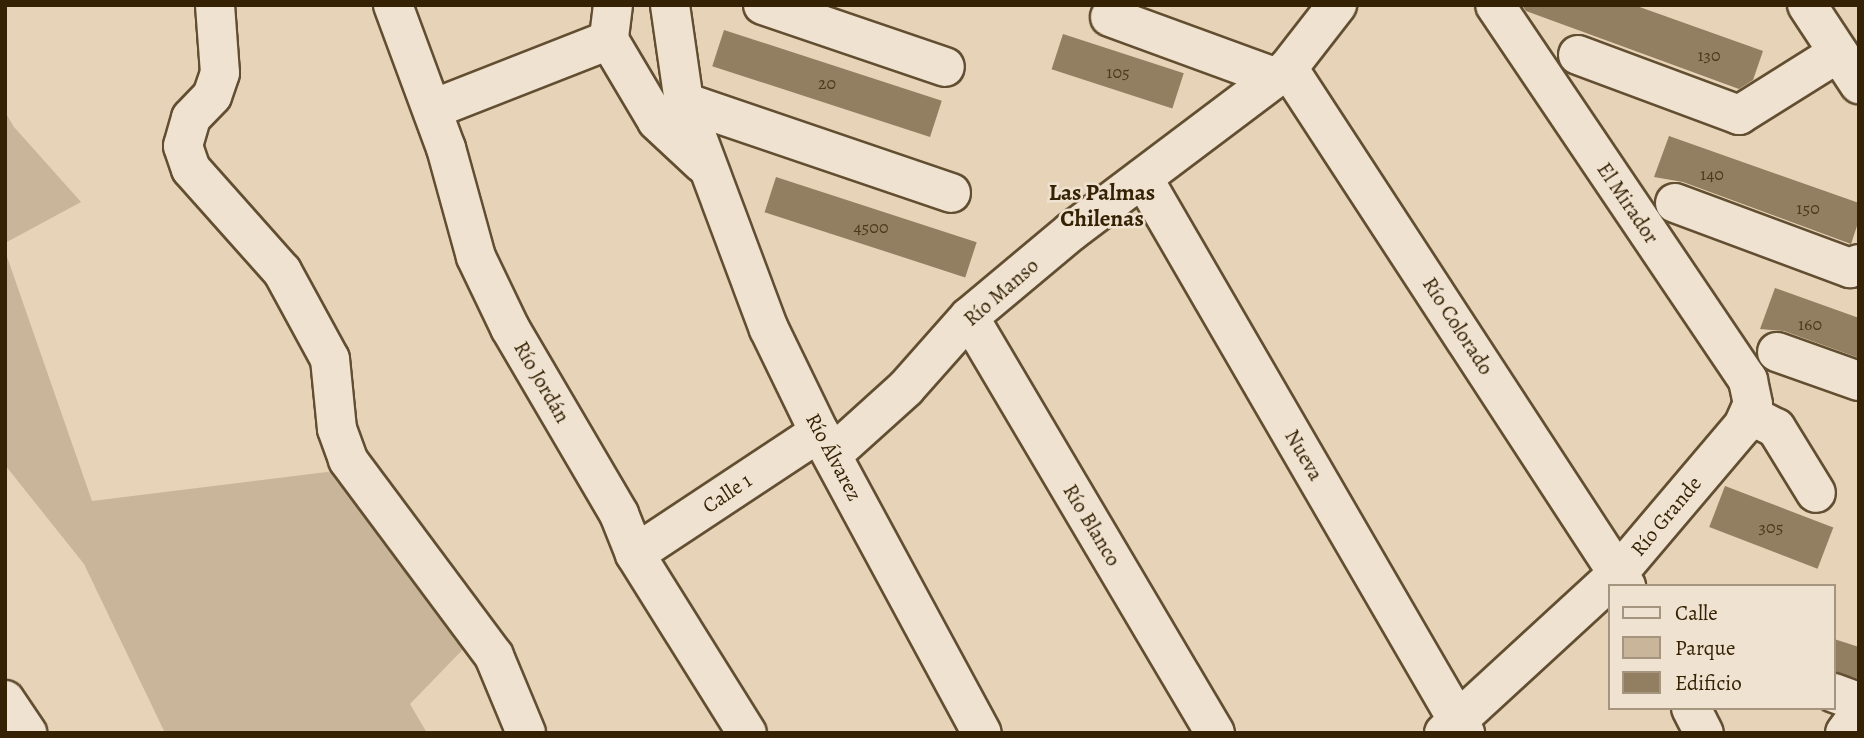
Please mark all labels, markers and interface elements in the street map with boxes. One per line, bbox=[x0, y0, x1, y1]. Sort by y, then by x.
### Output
house number: 130 bbox=[1697, 44, 1721, 66]
house number: 105 bbox=[1106, 61, 1130, 83]
house number: 20 bbox=[818, 72, 836, 94]
street label: El Mirador bbox=[1592, 158, 1664, 248]
house number: 140 bbox=[1700, 163, 1724, 185]
district label: Las Palmas Chilenas bbox=[1049, 179, 1155, 233]
house number: 150 bbox=[1796, 197, 1820, 219]
house number: 4500 bbox=[853, 216, 889, 238]
street label: Río Manso bbox=[958, 253, 1044, 331]
street label: Río Colorado bbox=[1417, 272, 1499, 380]
house number: 160 bbox=[1798, 313, 1822, 335]
street label: Río Jordán bbox=[509, 337, 575, 427]
street label: Río Álvarez bbox=[800, 409, 868, 505]
street label: Nueva bbox=[1279, 425, 1329, 485]
street label: Calle 1 bbox=[698, 467, 756, 519]
street label: Río Grande bbox=[1625, 471, 1707, 561]
street label: Río Blanco bbox=[1058, 479, 1126, 571]
house number: 305 bbox=[1759, 516, 1783, 538]
legend bbox=[1608, 584, 1836, 710]
text: Calle bbox=[1675, 599, 1718, 627]
text: Parque bbox=[1675, 634, 1735, 662]
text: Edificio bbox=[1675, 669, 1742, 697]

